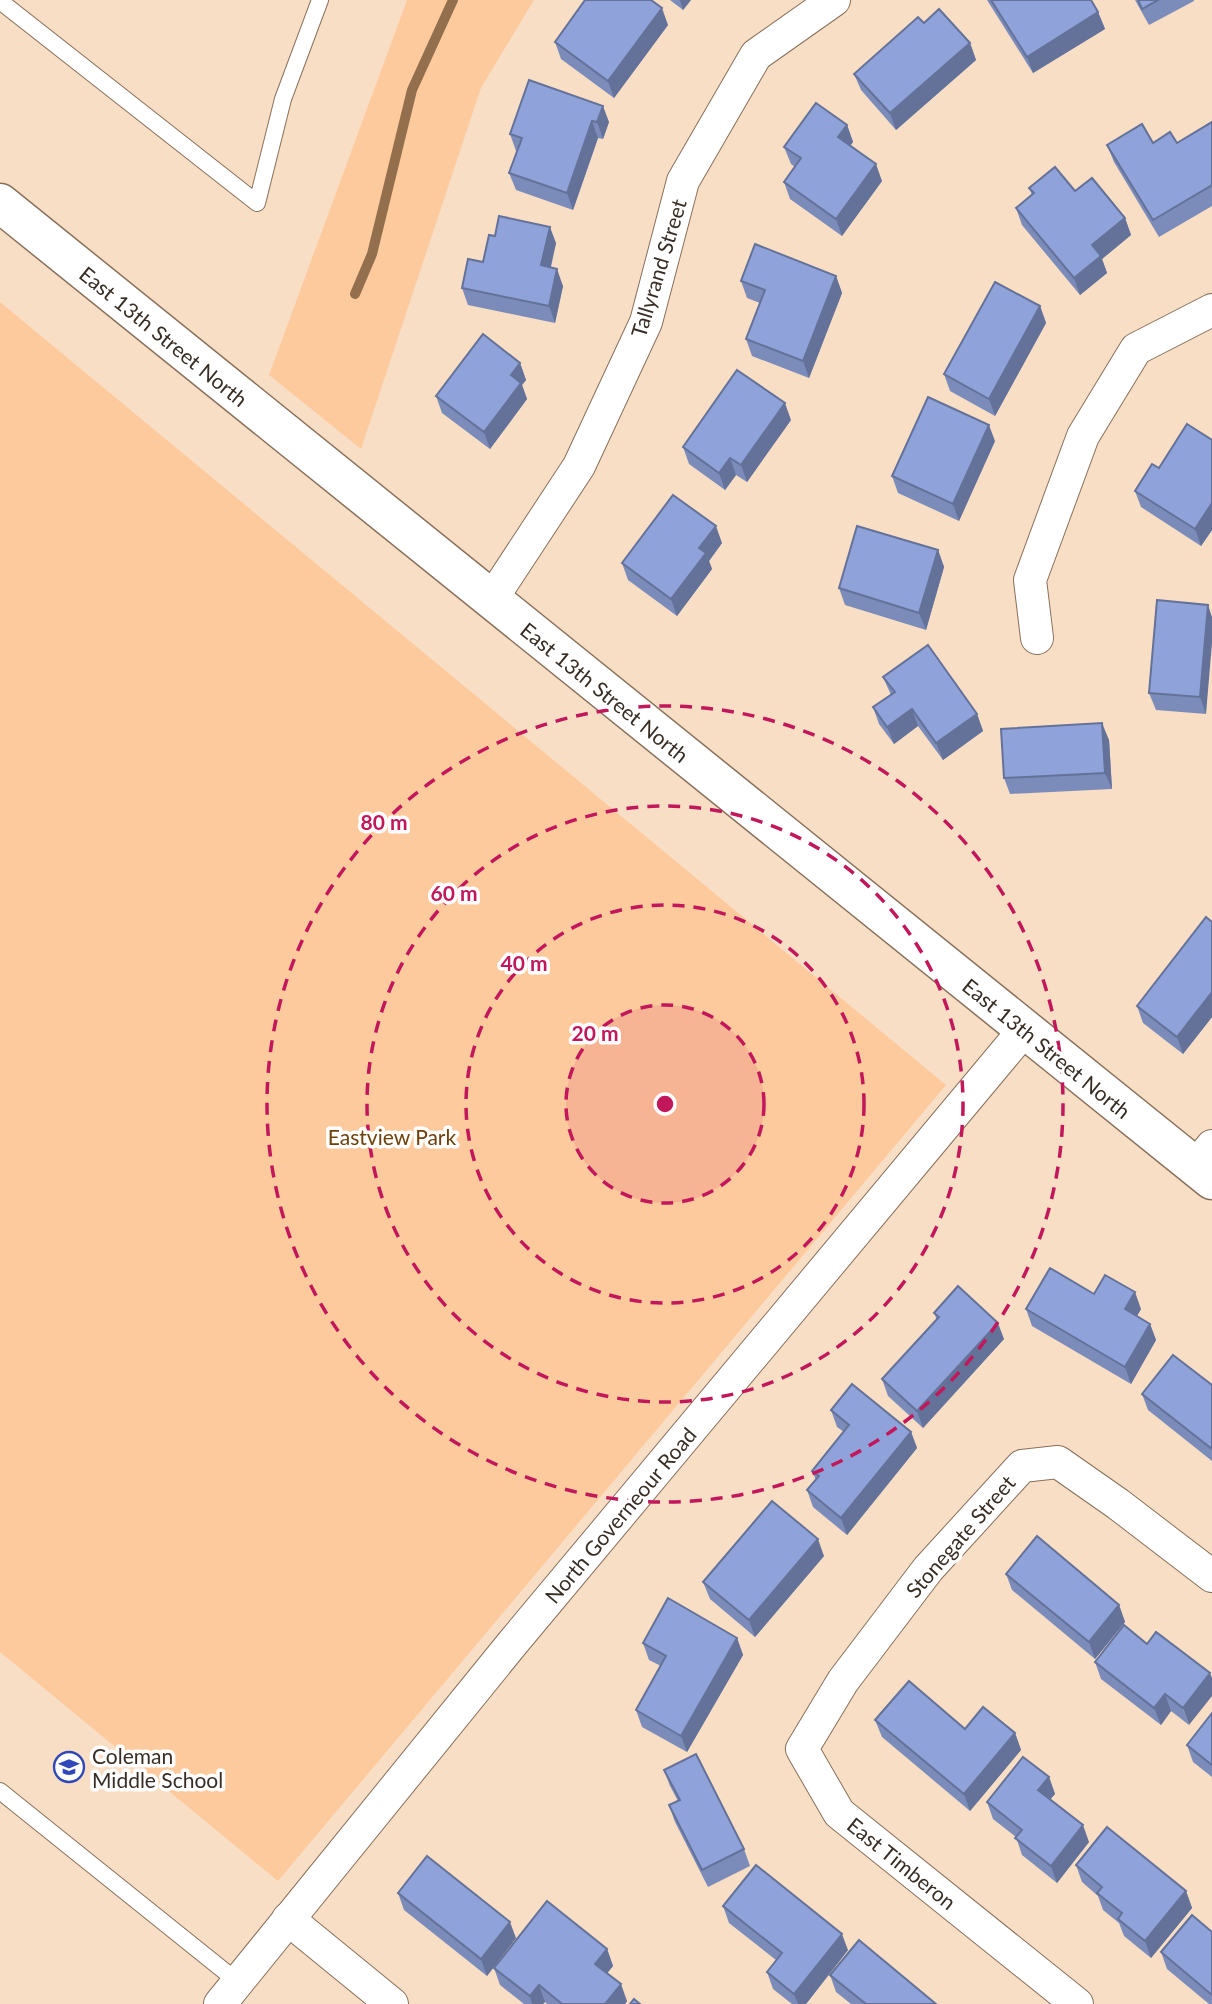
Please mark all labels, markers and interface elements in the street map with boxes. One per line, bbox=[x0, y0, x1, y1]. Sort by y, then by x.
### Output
street label: Tallyrand Street bbox=[625, 195, 691, 340]
street label: East 13th Street North bbox=[75, 261, 253, 411]
street label: East 13th Street North bbox=[516, 617, 694, 767]
text: 80 m bbox=[360, 809, 408, 834]
text: 60 m bbox=[430, 880, 478, 905]
text: 40 m bbox=[500, 950, 548, 975]
street label: East 13th Street North bbox=[958, 973, 1136, 1123]
text: 20 m bbox=[571, 1020, 619, 1045]
centre of rings bbox=[653, 1092, 677, 1116]
park label: Eastview Park bbox=[328, 1124, 457, 1149]
street label: North Governeour Road bbox=[539, 1422, 701, 1608]
street label: Stonegate Street bbox=[900, 1469, 1020, 1602]
place label: Coleman Middle School bbox=[92, 1743, 223, 1792]
school or university icon: Coleman Middle School bbox=[52, 1750, 86, 1784]
street label: East Timberon bbox=[843, 1812, 961, 1914]

